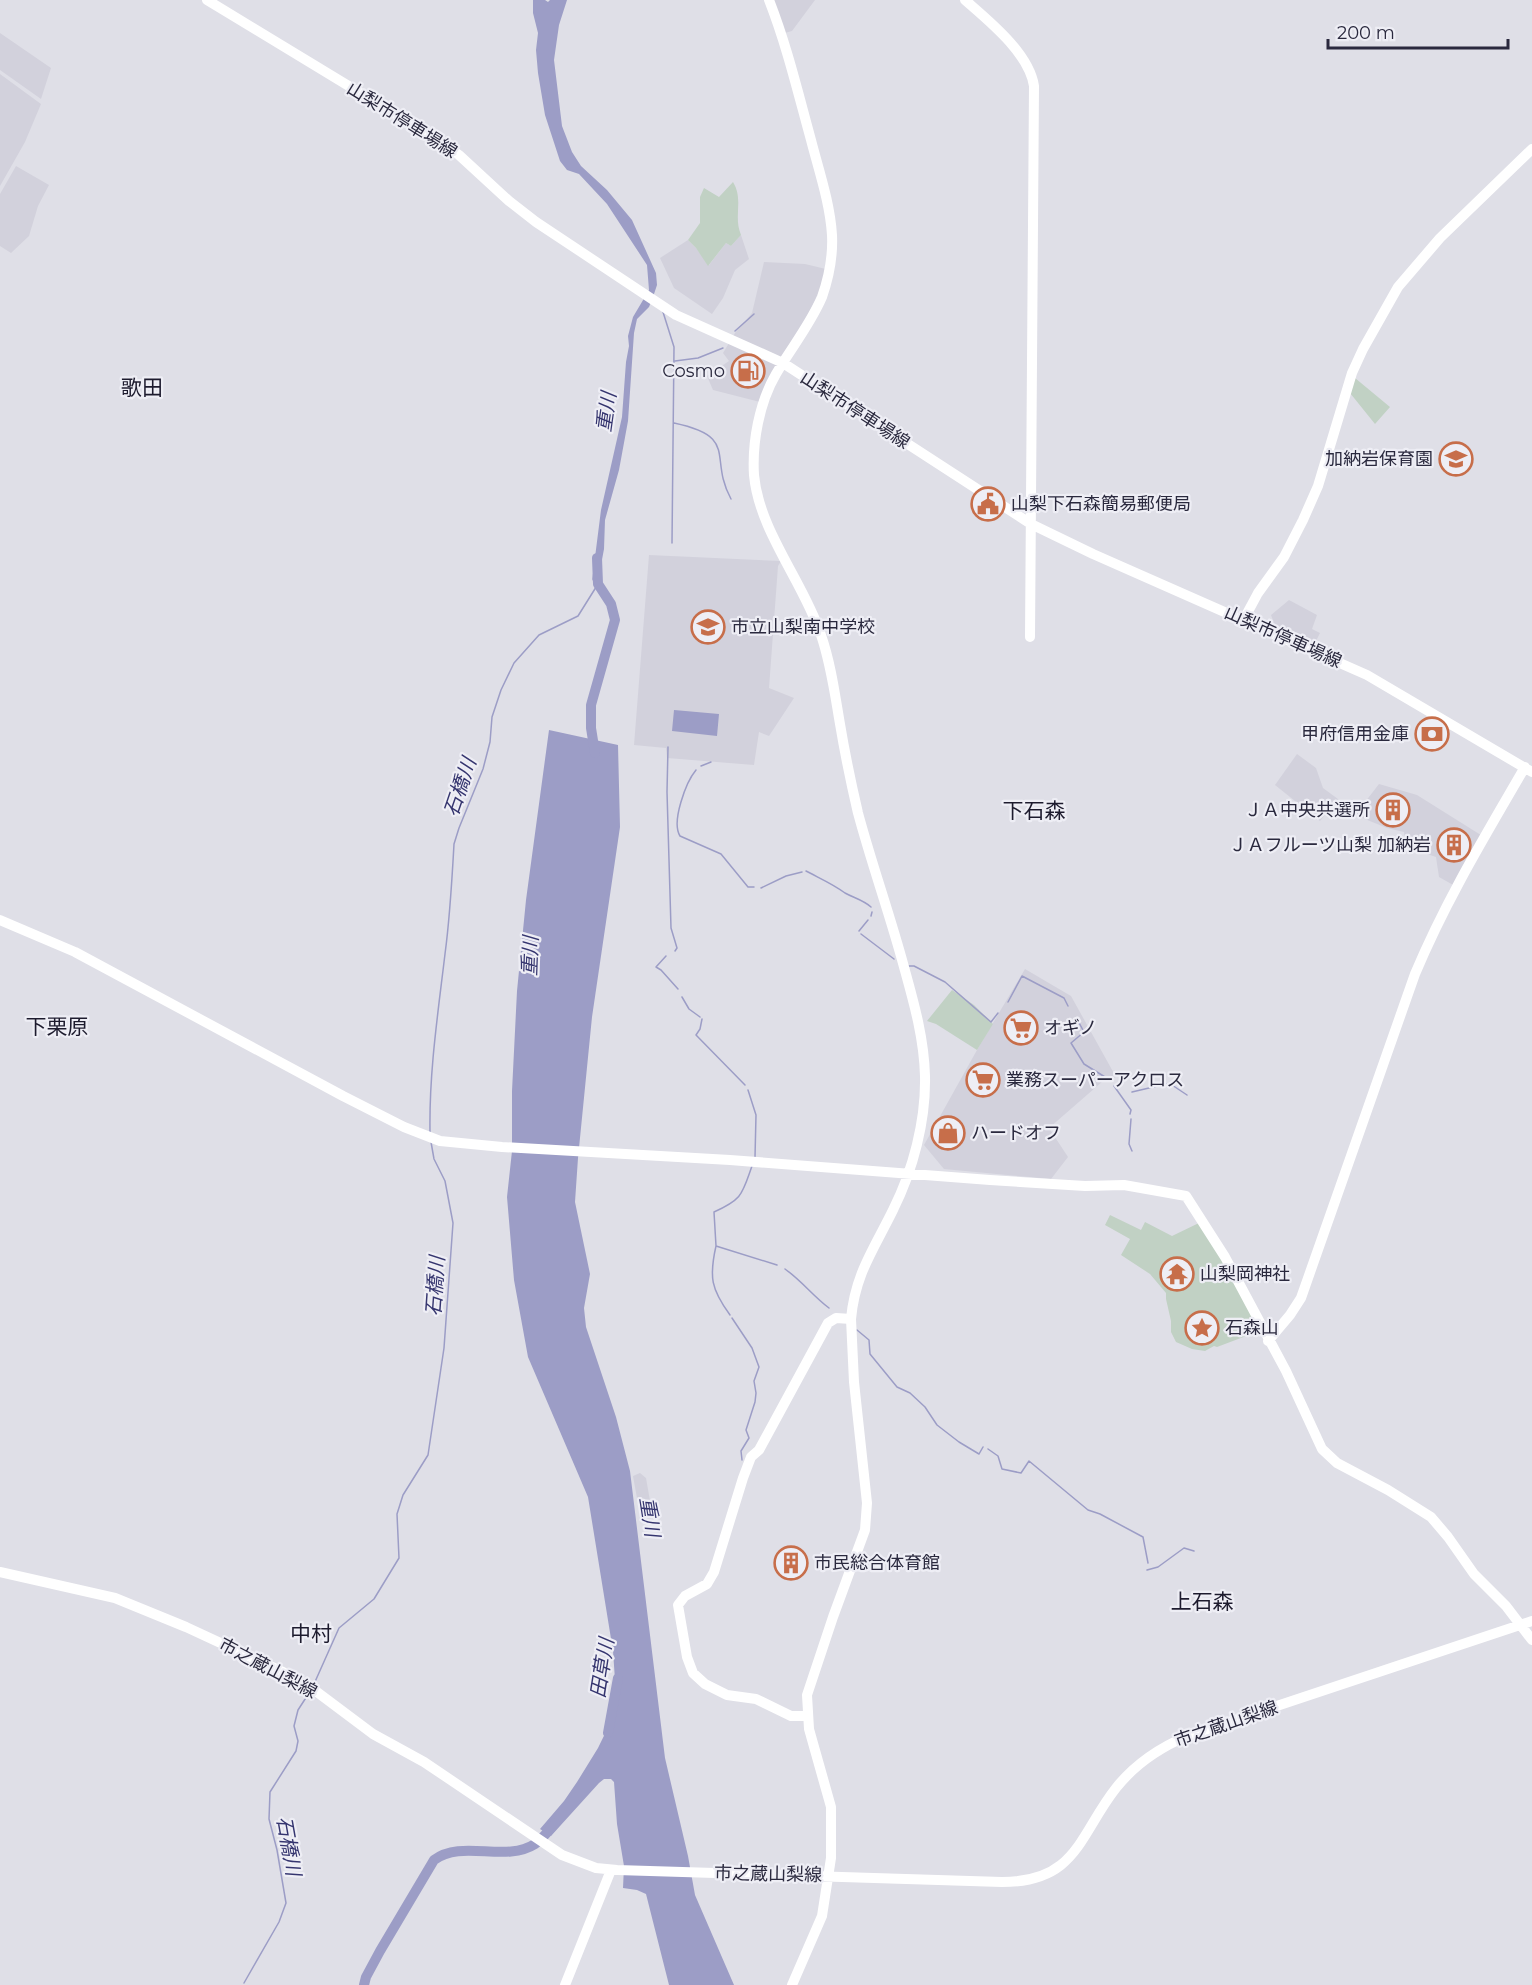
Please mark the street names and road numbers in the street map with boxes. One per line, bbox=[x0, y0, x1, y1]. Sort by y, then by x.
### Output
street label: 山梨市停車場線 bbox=[343, 77, 461, 163]
street label: 山梨市停車場線 bbox=[796, 366, 914, 454]
street label: 山梨市停車場線 bbox=[1221, 601, 1345, 673]
street label: 市之蔵山梨線 bbox=[215, 1633, 321, 1703]
street label: 市之蔵山梨線 bbox=[1171, 1696, 1281, 1752]
street label: 市之蔵山梨線 bbox=[714, 1862, 822, 1886]

